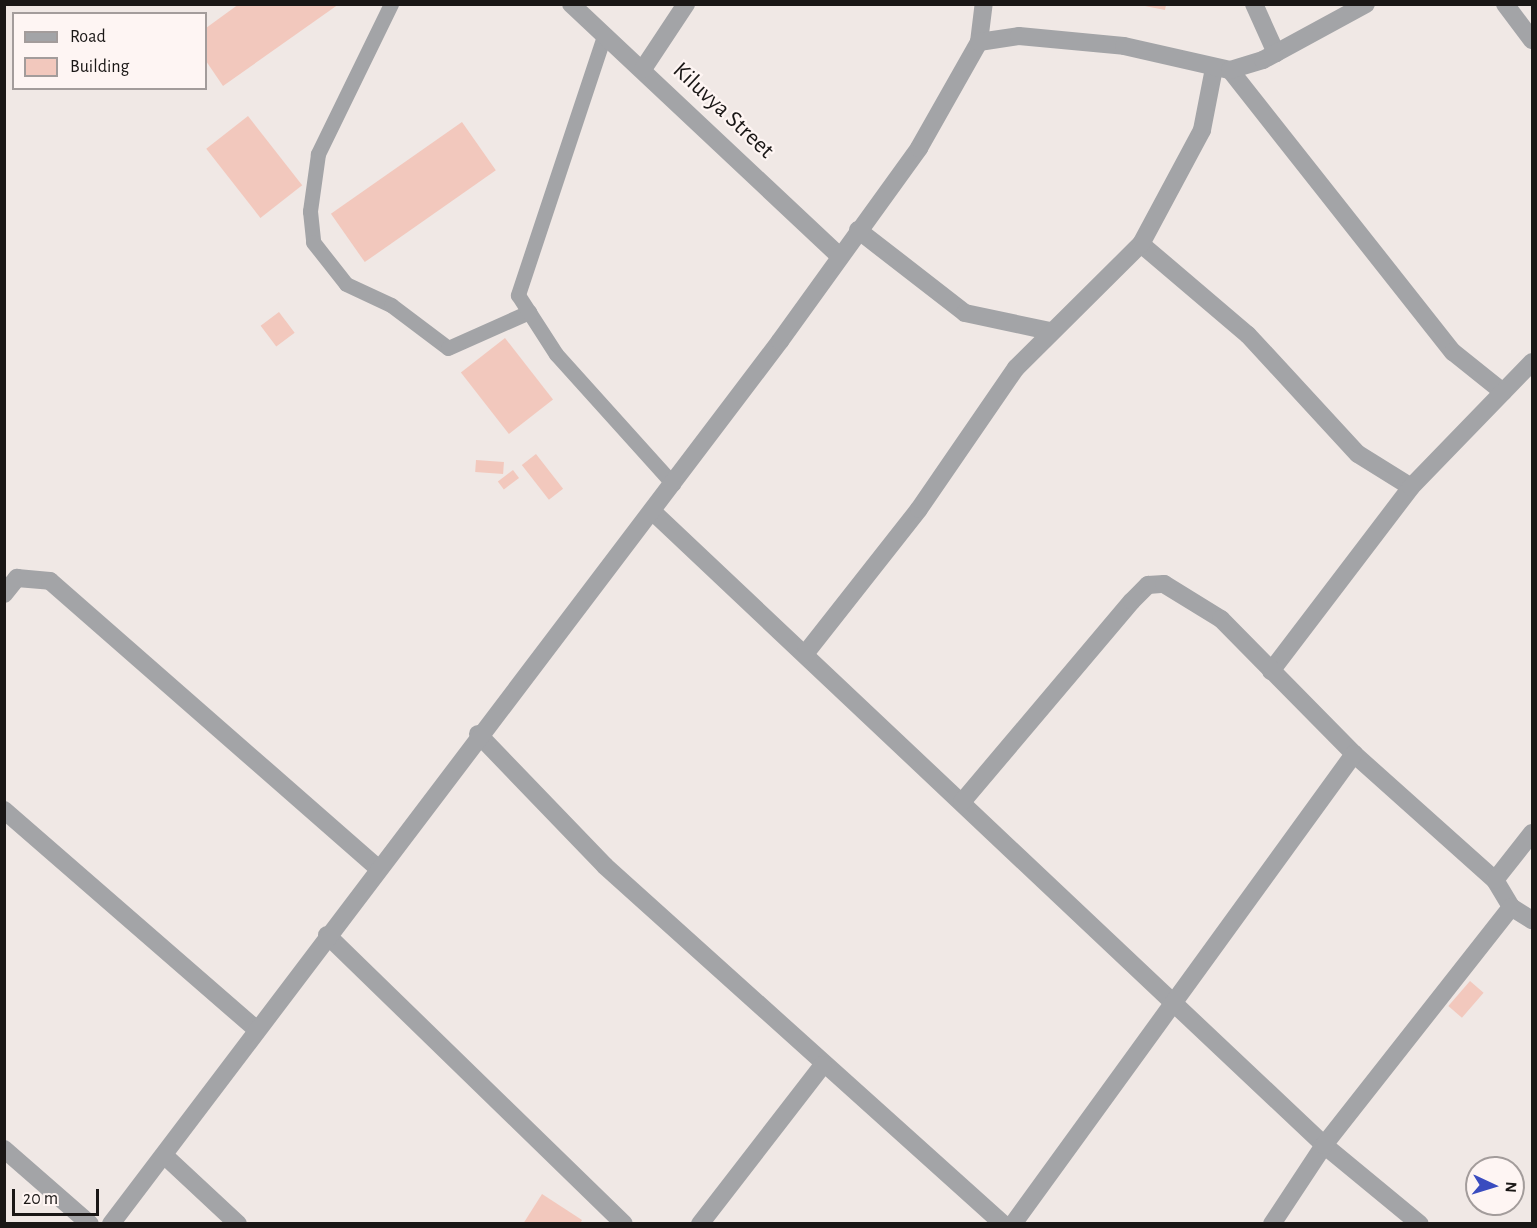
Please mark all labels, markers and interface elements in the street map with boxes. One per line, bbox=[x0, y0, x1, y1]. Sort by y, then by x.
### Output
legend bbox=[12, 12, 207, 90]
text: Road bbox=[70, 28, 106, 46]
street label: Kiluvya Street bbox=[666, 57, 780, 165]
text: Building bbox=[70, 58, 129, 76]
north arrow bbox=[1465, 1156, 1525, 1216]
scale bar bbox=[15, 1177, 102, 1215]
text: N bbox=[1503, 1181, 1519, 1193]
text: 20 m bbox=[23, 1190, 58, 1208]

